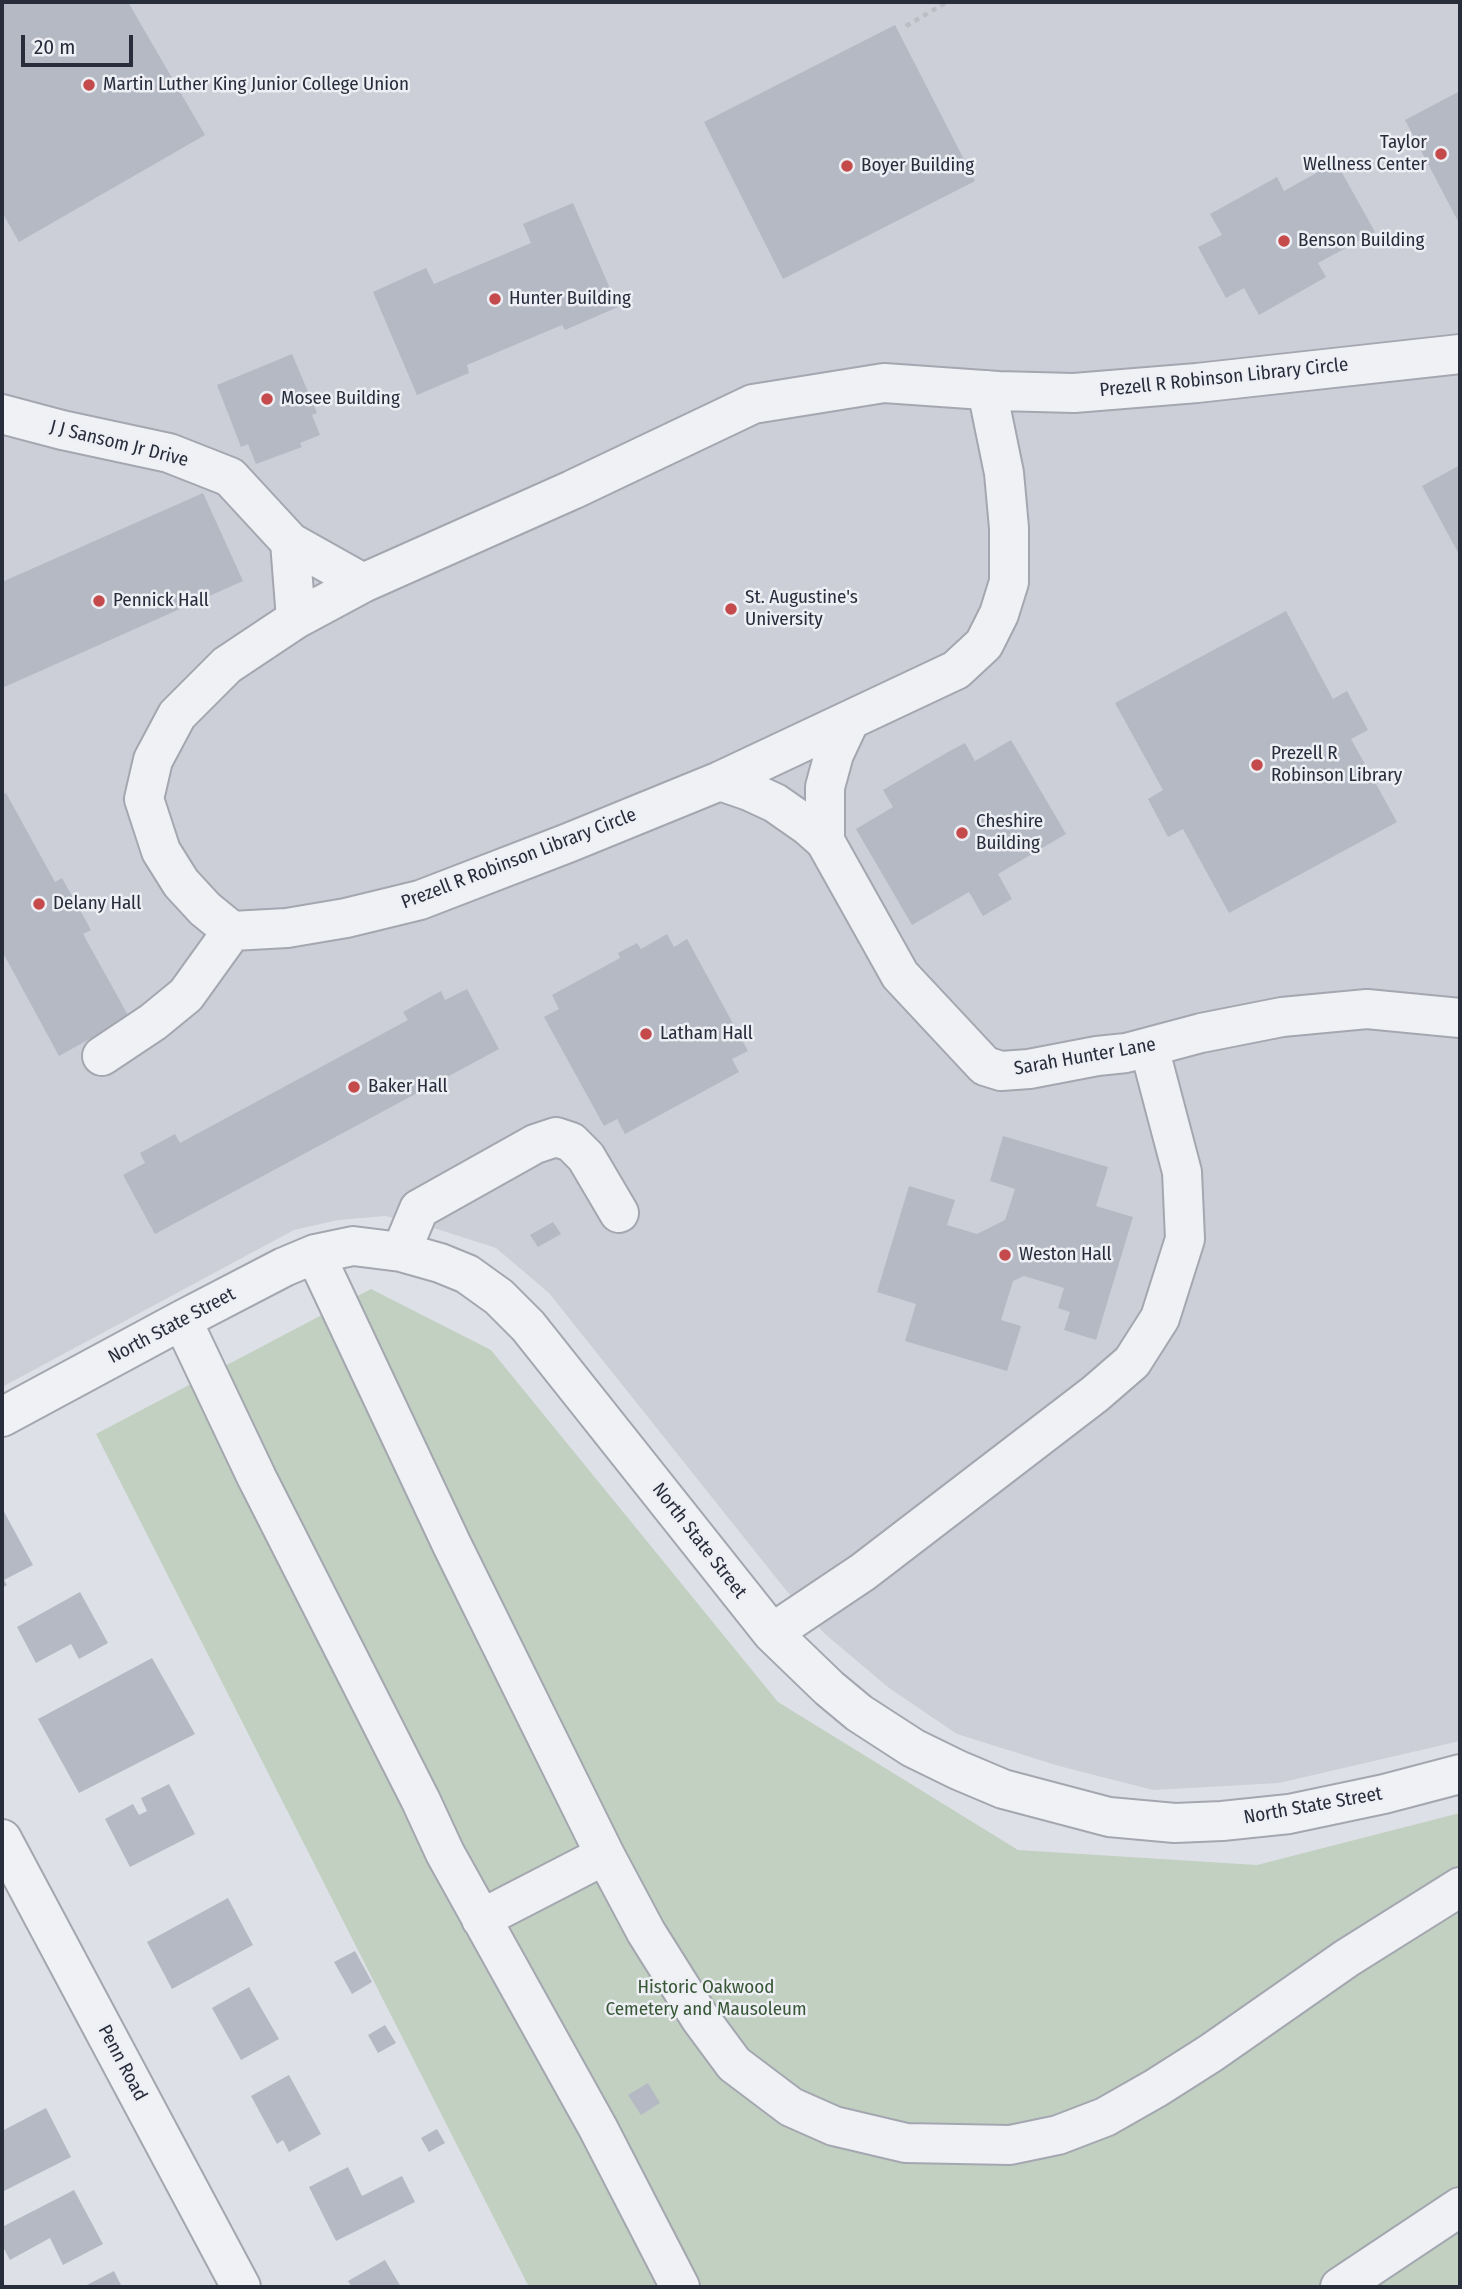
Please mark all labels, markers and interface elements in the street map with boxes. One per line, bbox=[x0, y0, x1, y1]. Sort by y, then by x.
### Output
scale bar bbox=[24, 21, 136, 65]
text: 20 m bbox=[34, 34, 75, 60]
place label: Martin Luther King Junior College Union bbox=[103, 74, 409, 96]
marker: Martin Luther King Junior College Union bbox=[81, 77, 97, 93]
place label: Taylor Wellness Center bbox=[1303, 132, 1427, 176]
marker: Taylor Wellness Center bbox=[1433, 146, 1449, 162]
place label: Boyer Building bbox=[861, 155, 974, 177]
marker: Boyer Building bbox=[839, 158, 855, 174]
place label: Benson Building bbox=[1298, 230, 1424, 252]
marker: Benson Building bbox=[1276, 233, 1292, 249]
place label: Hunter Building bbox=[509, 288, 631, 310]
marker: Hunter Building bbox=[487, 291, 503, 307]
street label: Prezell R Robinson Library Circle bbox=[1099, 354, 1349, 402]
place label: Mosee Building bbox=[281, 388, 400, 410]
marker: Mosee Building bbox=[259, 391, 275, 407]
street label: J J Sansom Jr Drive bbox=[47, 416, 191, 472]
place label: St. Augustine's University bbox=[745, 587, 858, 631]
place label: Pennick Hall bbox=[113, 590, 209, 612]
marker: Pennick Hall bbox=[91, 593, 107, 609]
marker: St. Augustine's University bbox=[723, 601, 739, 617]
place label: Prezell R Robinson Library bbox=[1271, 743, 1402, 787]
marker: Prezell R Robinson Library bbox=[1249, 757, 1265, 773]
street label: Prezell R Robinson Library Circle bbox=[398, 804, 640, 914]
place label: Cheshire Building bbox=[976, 811, 1043, 855]
marker: Cheshire Building bbox=[954, 825, 970, 841]
place label: Delany Hall bbox=[53, 893, 141, 915]
marker: Delany Hall bbox=[31, 896, 47, 912]
place label: Latham Hall bbox=[660, 1023, 753, 1045]
marker: Latham Hall bbox=[638, 1026, 654, 1042]
street label: Sarah Hunter Lane bbox=[1012, 1033, 1158, 1081]
place label: Baker Hall bbox=[368, 1076, 448, 1098]
marker: Baker Hall bbox=[346, 1079, 362, 1095]
place label: Weston Hall bbox=[1019, 1244, 1112, 1266]
marker: Weston Hall bbox=[997, 1247, 1013, 1263]
street label: North State Street bbox=[105, 1283, 239, 1369]
street label: North State Street bbox=[647, 1479, 751, 1603]
street label: North State Street bbox=[1242, 1783, 1384, 1829]
park label: Historic Oakwood Cemetery and Mausoleum bbox=[605, 1977, 807, 2021]
street label: Penn Road bbox=[93, 2021, 151, 2105]

